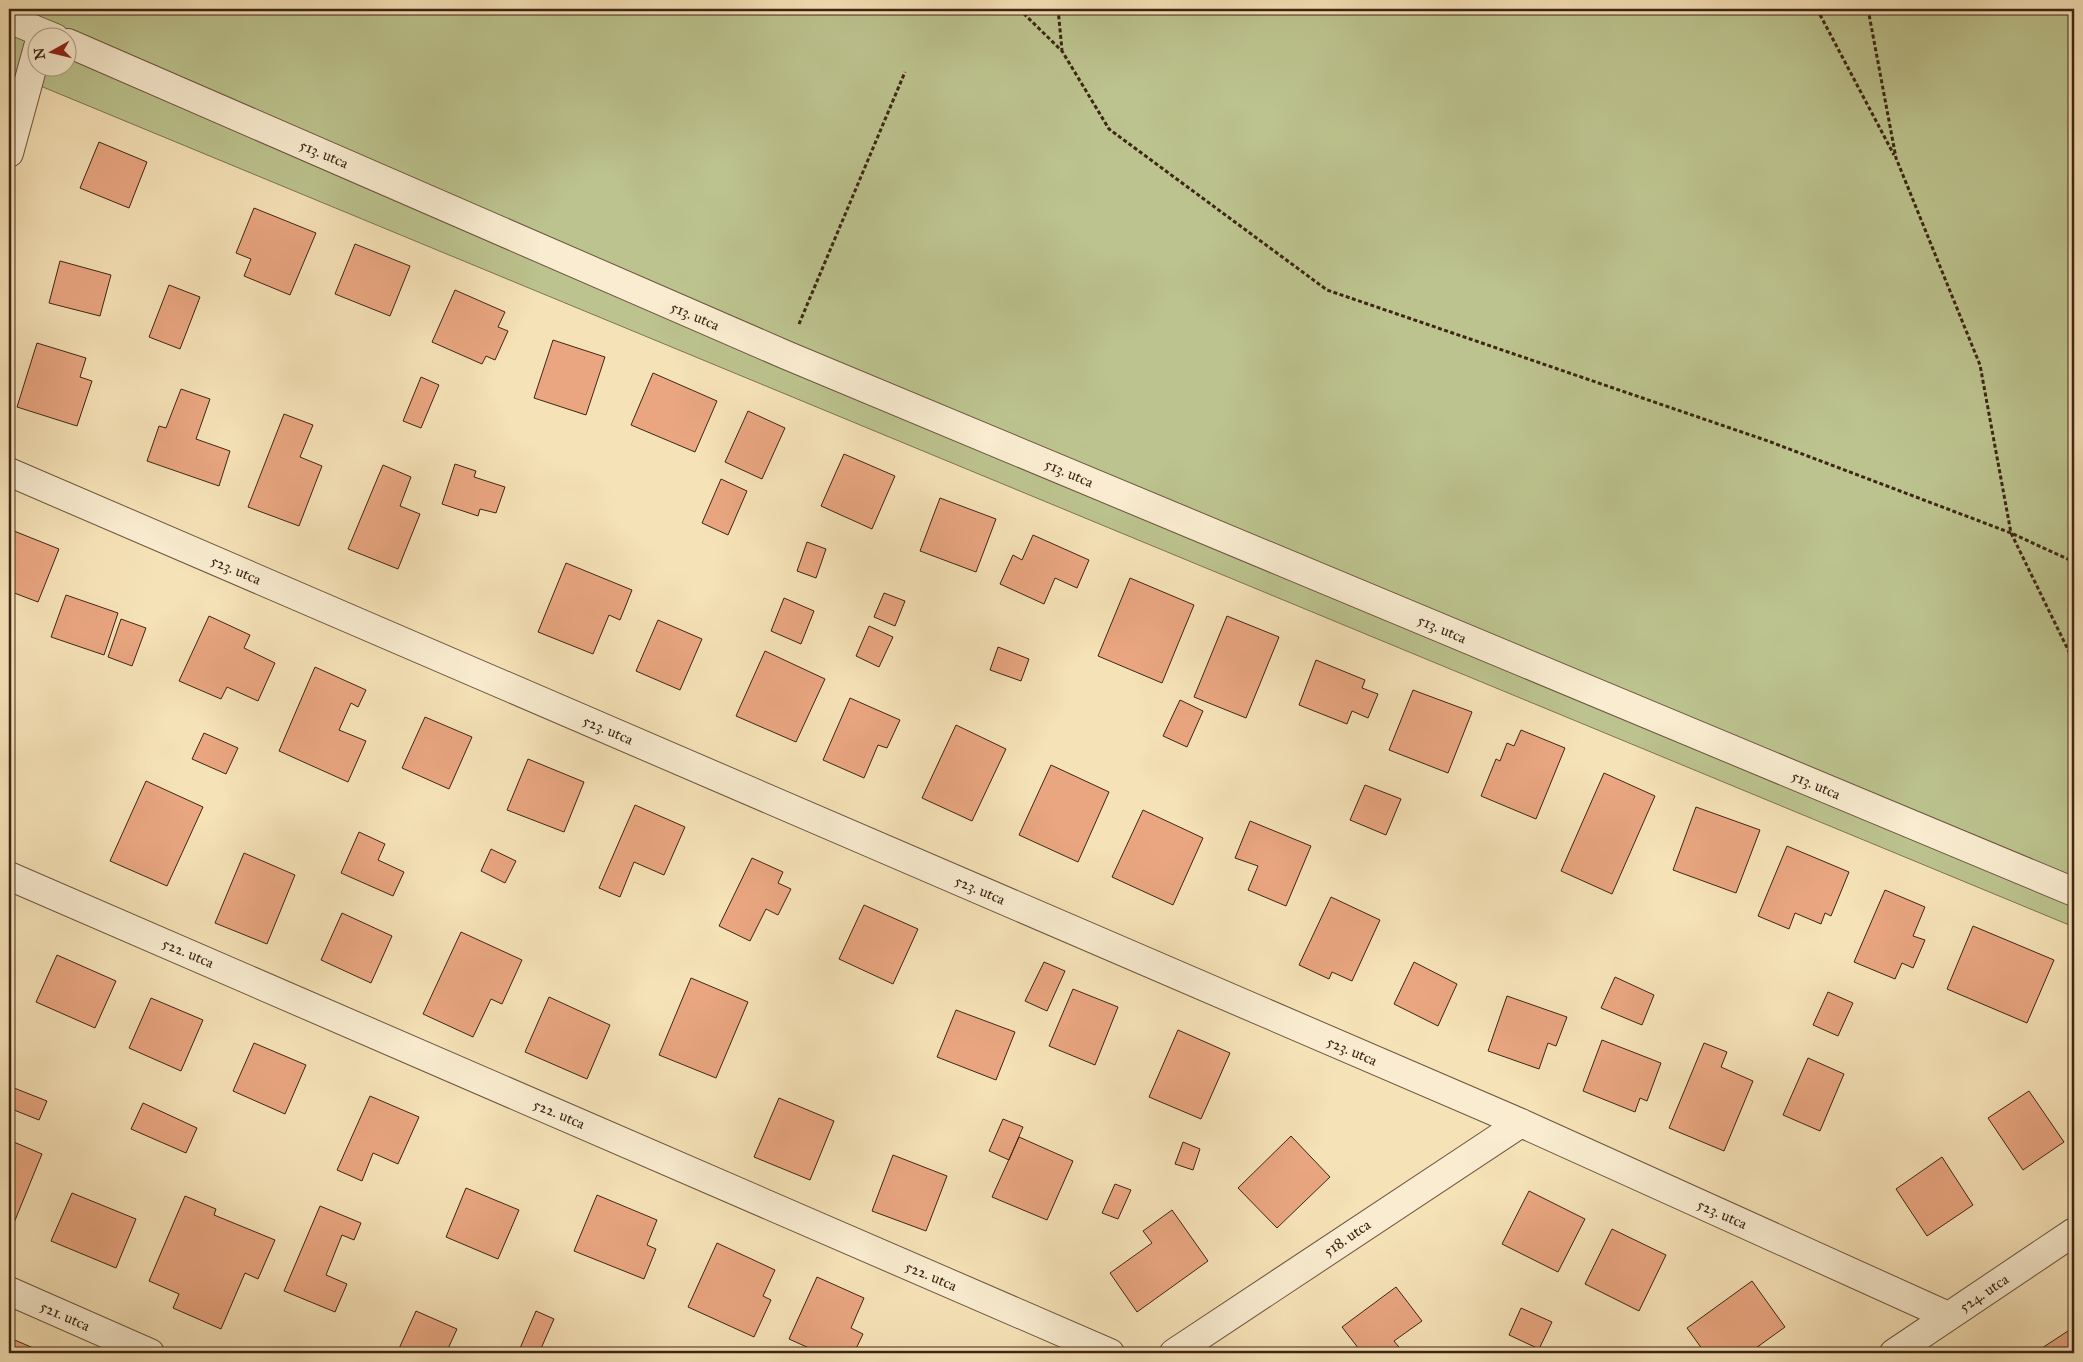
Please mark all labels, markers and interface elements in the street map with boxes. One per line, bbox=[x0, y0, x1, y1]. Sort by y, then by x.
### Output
north arrow bbox=[28, 28, 78, 78]
text: N bbox=[30, 47, 49, 61]
street label: 513. utca bbox=[297, 136, 352, 173]
street label: 513. utca bbox=[668, 298, 723, 335]
street label: 513. utca bbox=[1042, 455, 1097, 492]
street label: 523. utca bbox=[208, 551, 264, 589]
street label: 513. utca bbox=[1415, 611, 1470, 648]
street label: 523. utca bbox=[580, 711, 636, 749]
street label: 513. utca bbox=[1789, 767, 1844, 804]
street label: 523. utca bbox=[952, 871, 1008, 909]
street label: 522. utca bbox=[159, 934, 217, 972]
street label: 523. utca bbox=[1324, 1032, 1380, 1070]
street label: 522. utca bbox=[530, 1095, 588, 1133]
street label: 523. utca bbox=[1694, 1195, 1750, 1233]
street label: 518. utca bbox=[1320, 1215, 1375, 1260]
street label: 522. utca bbox=[902, 1257, 960, 1295]
street label: 524. utca bbox=[1956, 1270, 2013, 1316]
street label: 521. utca bbox=[37, 1297, 93, 1335]

